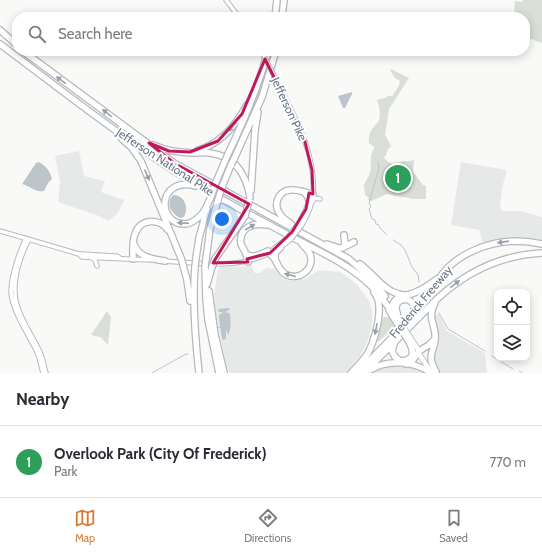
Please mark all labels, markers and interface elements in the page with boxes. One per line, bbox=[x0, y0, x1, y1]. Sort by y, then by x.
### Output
search box bbox=[12, 12, 530, 56]
icon: search bbox=[26, 23, 48, 45]
text: Search here bbox=[58, 25, 133, 43]
street label: Jefferson Pike bbox=[268, 74, 311, 143]
one-way arrow bbox=[55, 75, 66, 84]
one-way arrow bbox=[101, 109, 112, 117]
one-way arrow bbox=[228, 122, 237, 132]
street label: Jefferson National Pike bbox=[113, 124, 217, 199]
pin: 1 bbox=[385, 163, 411, 193]
one-way arrow bbox=[144, 170, 150, 181]
your location bbox=[212, 209, 232, 229]
one-way arrow bbox=[177, 219, 189, 226]
one-way arrow bbox=[244, 224, 256, 231]
one-way arrow bbox=[497, 239, 509, 245]
street label: Frederick Freeway bbox=[386, 262, 455, 341]
one-way arrow bbox=[284, 271, 297, 277]
one-way arrow bbox=[449, 280, 460, 288]
map controls bbox=[494, 289, 530, 361]
button: locate bbox=[494, 289, 530, 325]
one-way arrow bbox=[372, 323, 378, 335]
button: layers bbox=[494, 325, 530, 361]
text: Nearby bbox=[16, 389, 69, 409]
text: Overlook Park (City Of Frederick) bbox=[54, 445, 267, 463]
text: 1 bbox=[27, 454, 31, 470]
text: 770 m bbox=[490, 454, 526, 470]
text: Park bbox=[54, 463, 77, 479]
tab: Map bbox=[74, 507, 96, 545]
tab: Directions bbox=[244, 507, 291, 545]
tab: Saved bbox=[439, 507, 468, 545]

